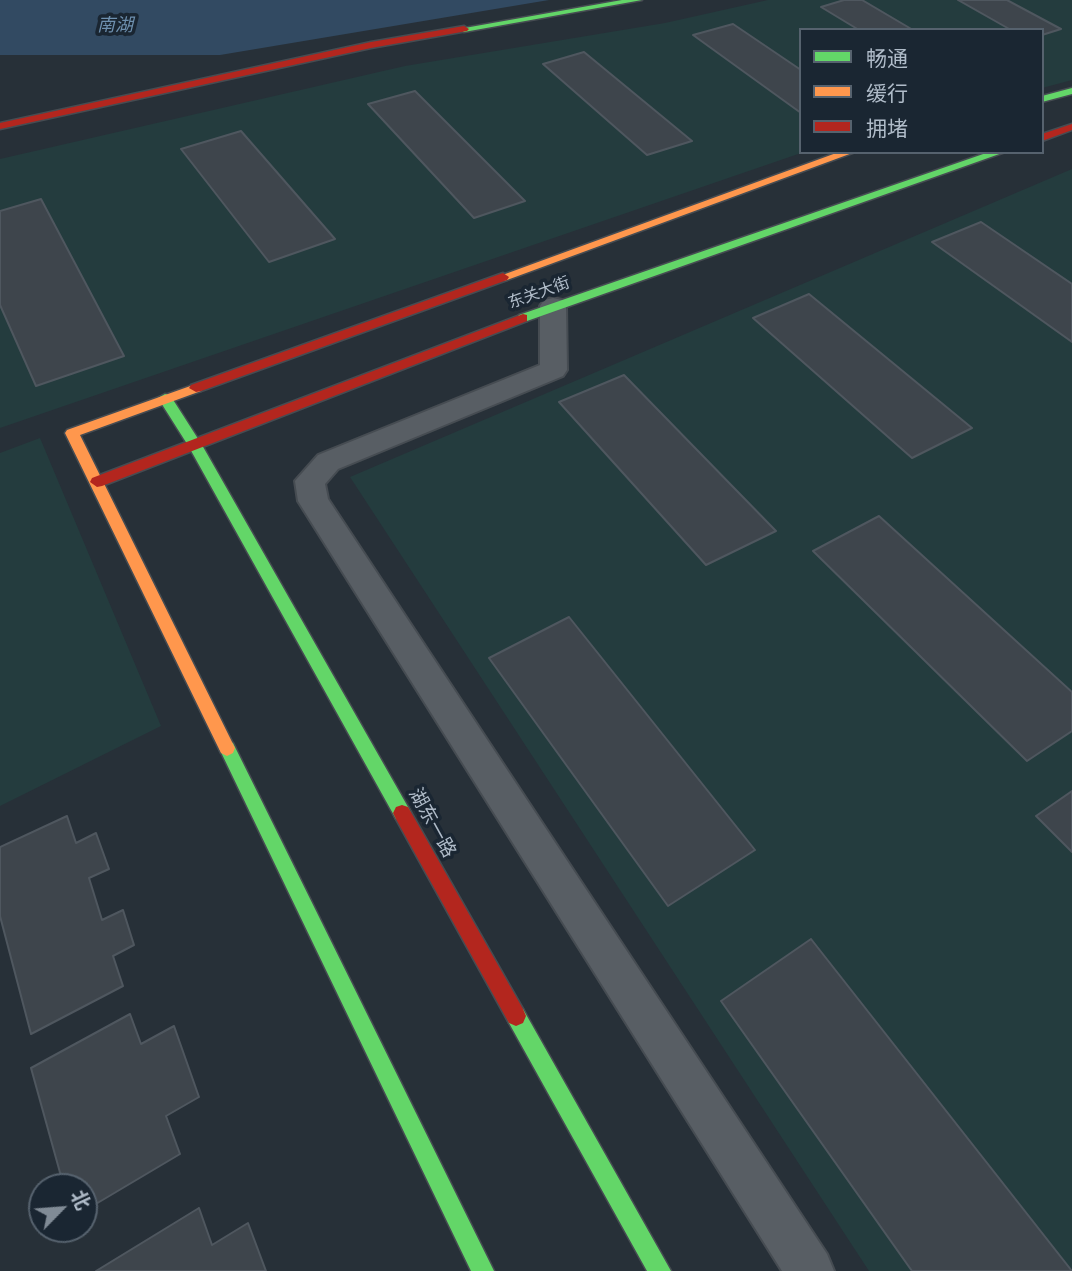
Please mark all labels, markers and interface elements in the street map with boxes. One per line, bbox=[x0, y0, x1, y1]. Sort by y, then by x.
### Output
water label: 南湖 bbox=[97, 15, 133, 37]
legend bbox=[799, 28, 1044, 154]
text: 畅通 bbox=[866, 46, 908, 71]
text: 缓行 bbox=[866, 81, 908, 106]
text: 拥堵 bbox=[866, 116, 908, 141]
street label: 东关大街 bbox=[506, 273, 572, 313]
street label: 湖东一路 bbox=[404, 784, 460, 862]
north arrow bbox=[28, 1173, 98, 1243]
text: 北 bbox=[66, 1186, 95, 1213]

